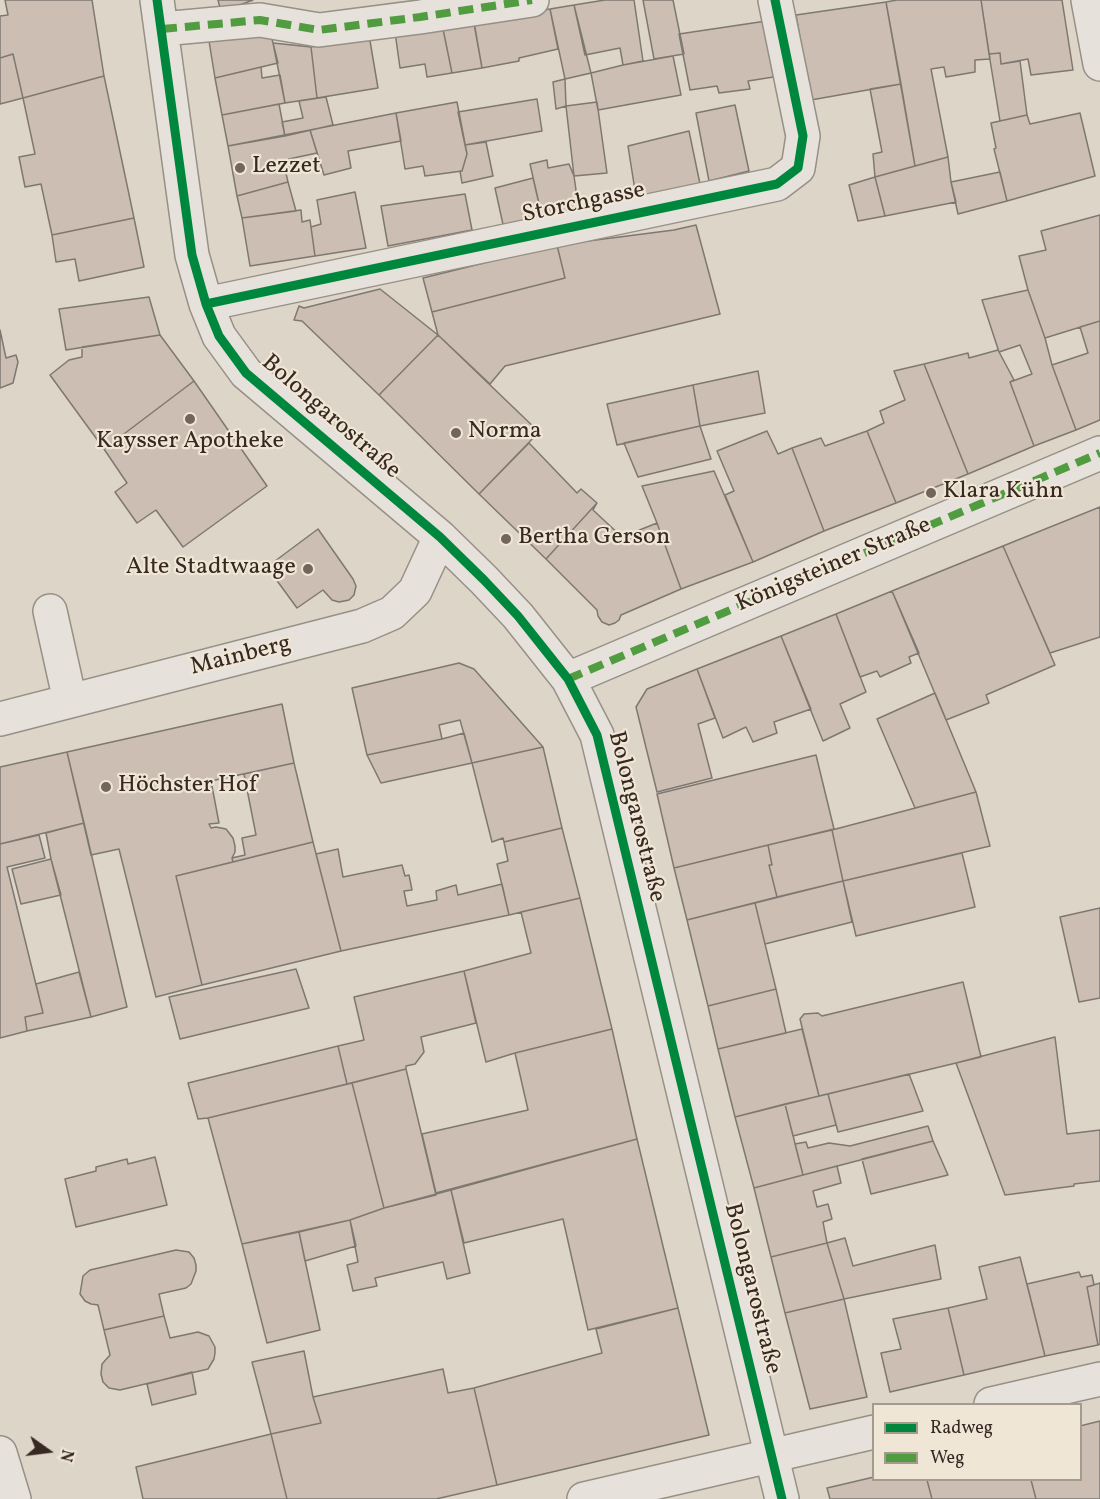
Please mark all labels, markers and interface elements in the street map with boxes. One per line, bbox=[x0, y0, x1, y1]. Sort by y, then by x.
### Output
place label: Lezzet bbox=[252, 154, 321, 182]
marker: Lezzet bbox=[233, 161, 247, 175]
street label: Storchgasse bbox=[520, 177, 648, 231]
street label: Bolongarostraße bbox=[254, 350, 406, 486]
marker: Kaysser Apotheke bbox=[183, 412, 197, 426]
place label: Norma bbox=[468, 419, 542, 447]
marker: Norma bbox=[449, 426, 463, 440]
place label: Kaysser Apotheke bbox=[96, 429, 284, 457]
place label: Klara Kühn bbox=[943, 479, 1064, 507]
marker: Klara Kühn bbox=[924, 486, 938, 500]
street label: Königsteiner Straße bbox=[732, 512, 936, 620]
place label: Bertha Gerson bbox=[518, 525, 670, 553]
marker: Bertha Gerson bbox=[499, 532, 513, 546]
place label: Alte Stadtwaage bbox=[126, 555, 296, 583]
marker: Alte Stadtwaage bbox=[301, 562, 315, 576]
street label: Mainberg bbox=[188, 631, 294, 683]
street label: Bolongarostraße bbox=[600, 729, 670, 905]
place label: Höchster Hof bbox=[118, 773, 257, 801]
marker: Höchster Hof bbox=[99, 780, 113, 794]
street label: Bolongarostraße bbox=[716, 1201, 786, 1377]
legend bbox=[872, 1403, 1082, 1481]
text: Radweg bbox=[930, 1416, 993, 1441]
north arrow bbox=[18, 1421, 78, 1481]
text: Weg bbox=[930, 1446, 964, 1471]
text: N bbox=[53, 1447, 78, 1464]

